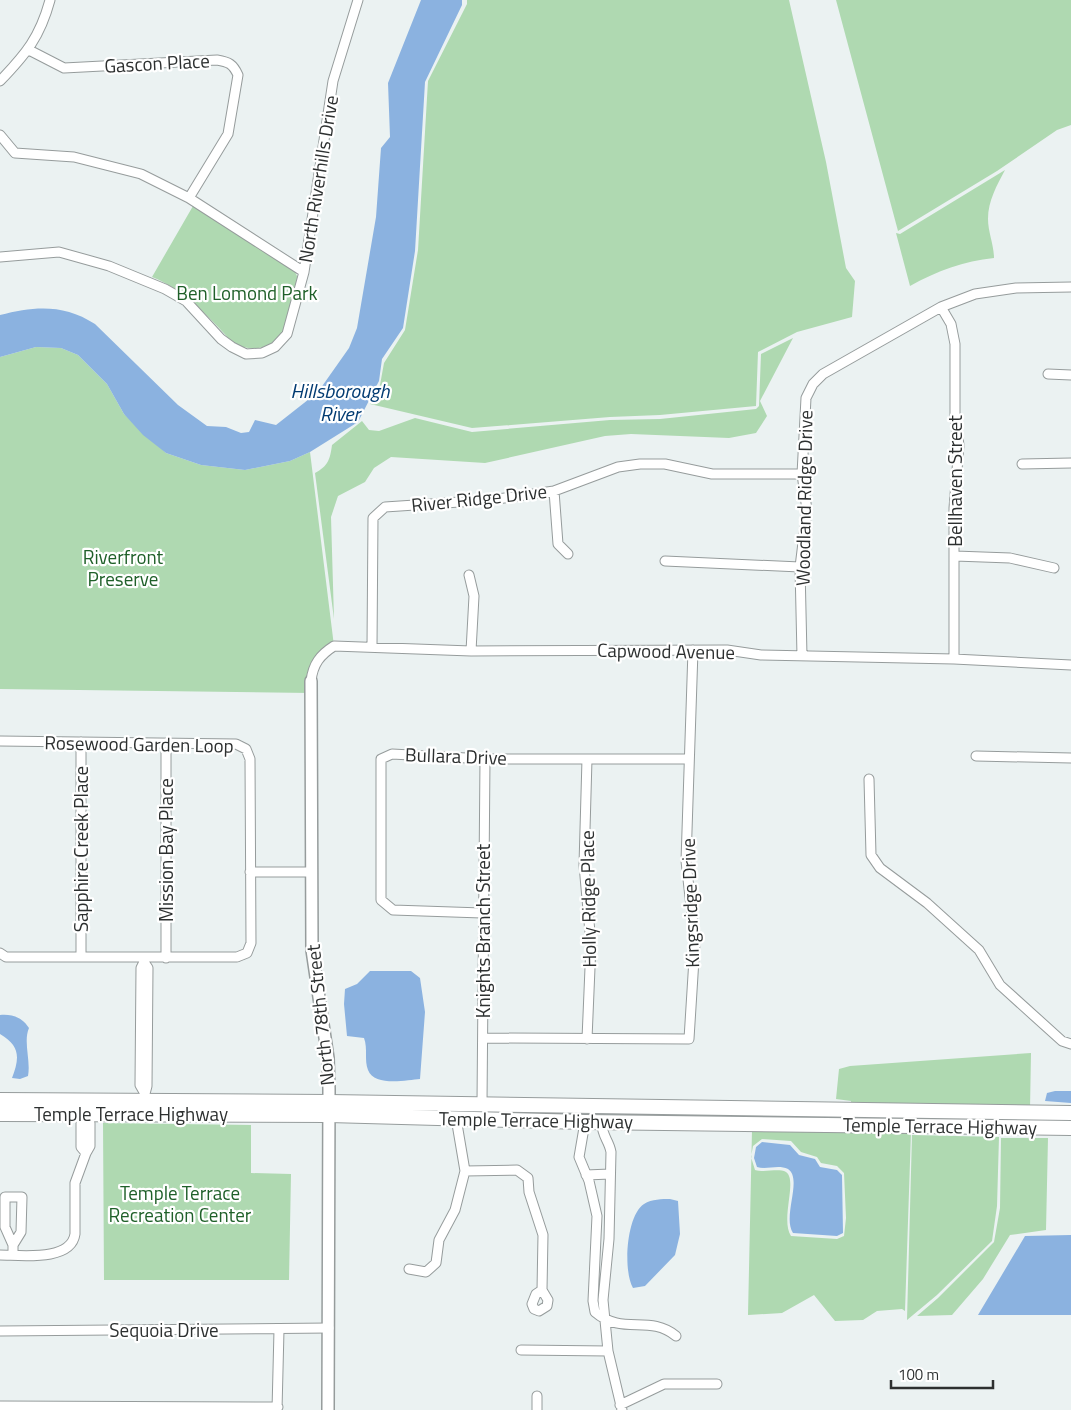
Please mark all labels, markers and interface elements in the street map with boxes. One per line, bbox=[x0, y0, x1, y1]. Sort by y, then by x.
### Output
street label: Gascon Place bbox=[103, 45, 210, 80]
street label: North Riverhills Drive bbox=[290, 93, 345, 265]
park label: Ben Lomond Park bbox=[176, 278, 318, 307]
water label: Hillsborough River bbox=[291, 375, 390, 429]
street label: Woodland Ridge Drive bbox=[787, 410, 820, 586]
street label: Bellhaven Street bbox=[940, 415, 969, 547]
street label: River Ridge Drive bbox=[410, 476, 548, 519]
park label: Riverfront Preserve bbox=[83, 542, 164, 593]
street label: Capwood Avenue bbox=[597, 635, 735, 666]
street label: Rosewood Garden Loop bbox=[44, 727, 234, 760]
street label: Bullara Drive bbox=[405, 739, 507, 772]
street label: Sapphire Creek Place bbox=[66, 766, 95, 932]
street label: Mission Bay Place bbox=[151, 778, 180, 922]
street label: Holly Ridge Place bbox=[572, 830, 603, 968]
street label: Kingsridge Drive bbox=[673, 838, 706, 968]
street label: Knights Branch Street bbox=[468, 843, 497, 1018]
street label: North 78th Street bbox=[298, 943, 341, 1087]
street label: Temple Terrace Highway bbox=[34, 1099, 228, 1128]
street label: Temple Terrace Highway bbox=[439, 1103, 633, 1136]
street label: Temple Terrace Highway bbox=[843, 1109, 1037, 1142]
park label: Temple Terrace Recreation Center bbox=[109, 1178, 252, 1229]
street label: Sequoia Drive bbox=[109, 1315, 219, 1344]
scale bar bbox=[891, 1358, 994, 1390]
text: 100 m bbox=[898, 1363, 939, 1386]

